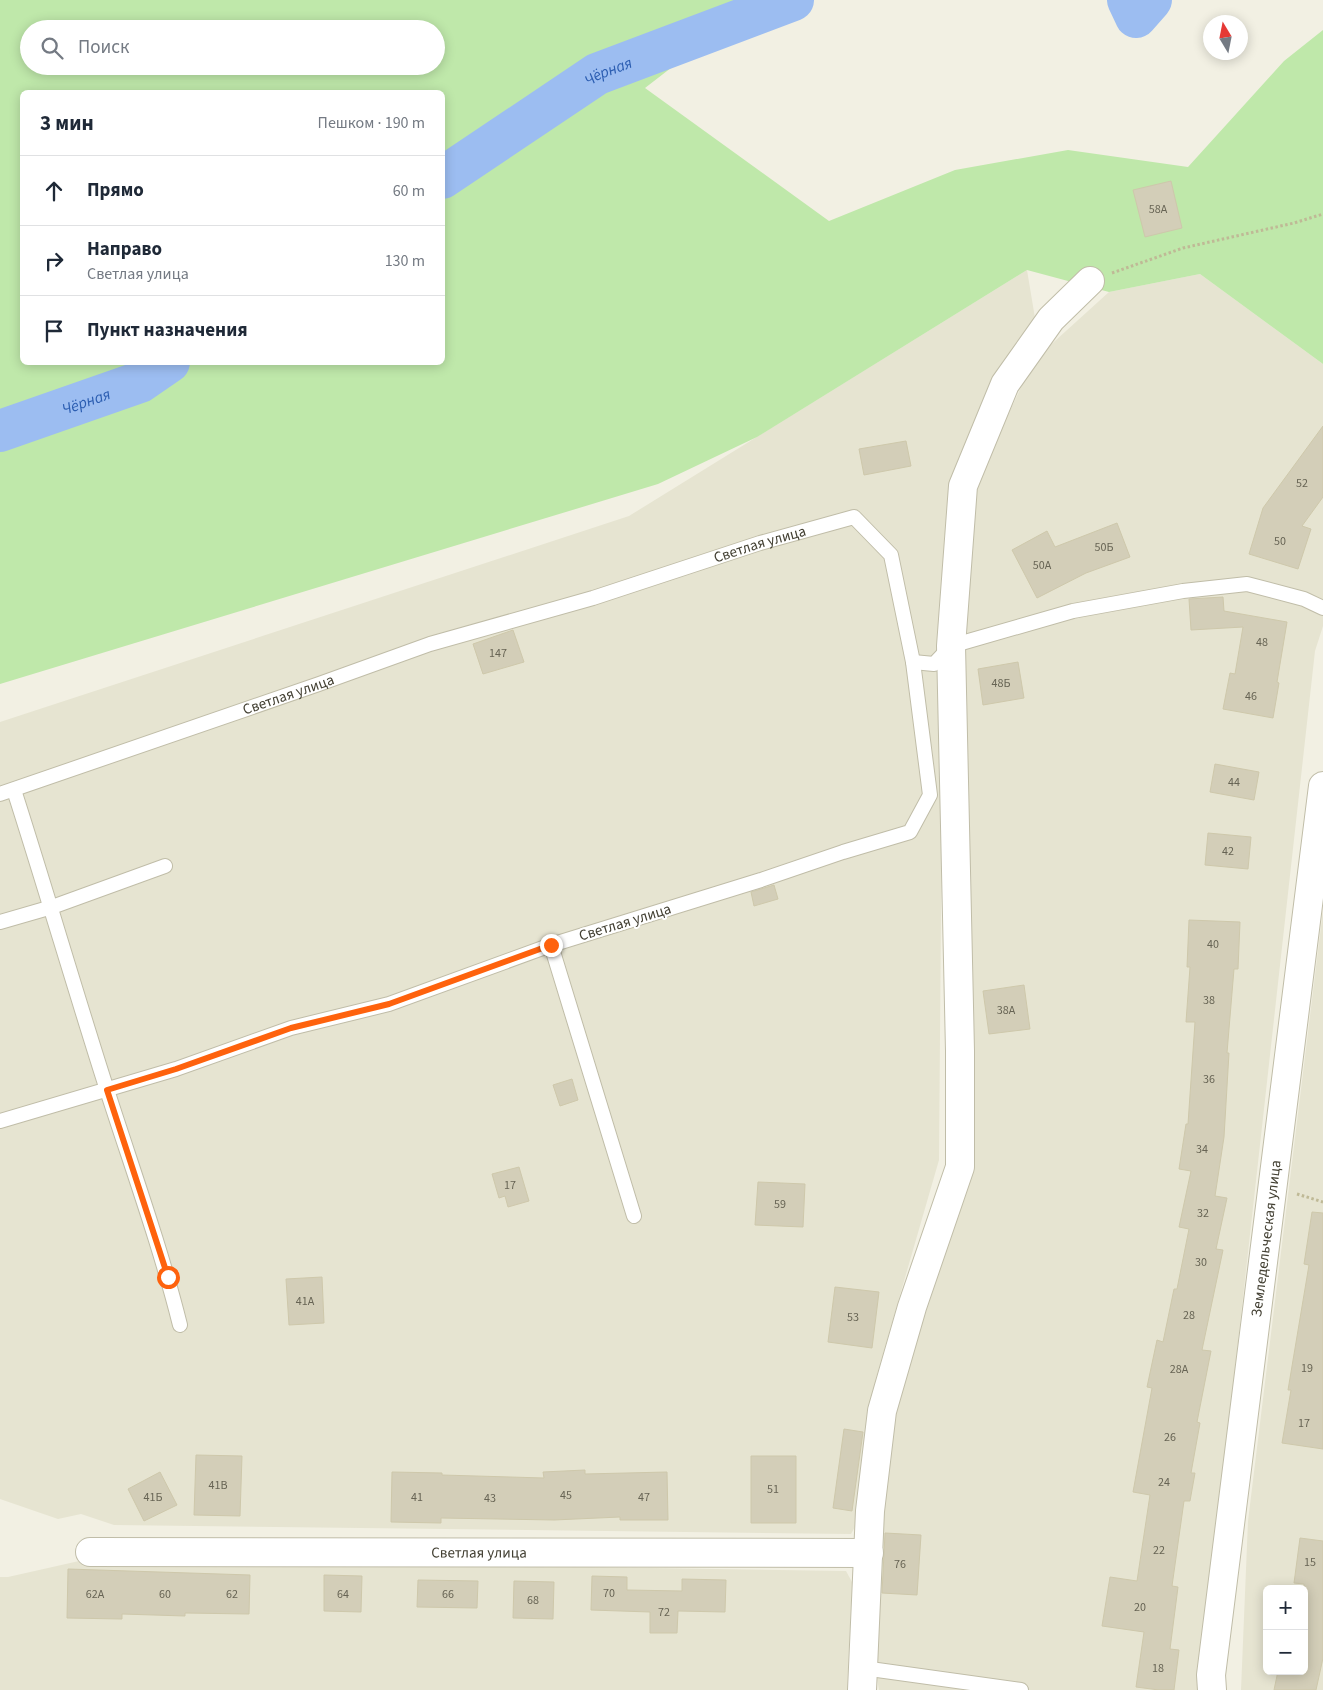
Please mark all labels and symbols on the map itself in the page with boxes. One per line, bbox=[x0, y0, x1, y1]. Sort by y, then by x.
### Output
north arrow bbox=[1203, 15, 1248, 60]
water label: Чёрная bbox=[580, 52, 636, 92]
house number: 58А bbox=[1149, 201, 1168, 218]
water label: Чёрная bbox=[59, 383, 114, 421]
house number: 52 bbox=[1296, 475, 1308, 492]
street label: Светлая улица bbox=[711, 521, 808, 569]
house number: 50 bbox=[1274, 533, 1286, 550]
house number: 50Б bbox=[1095, 539, 1113, 556]
house number: 50А bbox=[1033, 557, 1052, 574]
house number: 48 bbox=[1256, 634, 1268, 651]
house number: 147 bbox=[489, 645, 507, 662]
street label: Светлая улица bbox=[240, 669, 337, 721]
house number: 48Б bbox=[992, 675, 1010, 692]
house number: 46 bbox=[1245, 688, 1257, 705]
house number: 44 bbox=[1228, 774, 1240, 791]
house number: 42 bbox=[1222, 843, 1234, 860]
street label: Светлая улица bbox=[576, 898, 674, 946]
route end bbox=[540, 934, 563, 957]
house number: 40 bbox=[1207, 936, 1219, 953]
house number: 38 bbox=[1203, 992, 1215, 1009]
house number: 38А bbox=[997, 1002, 1016, 1019]
house number: 36 bbox=[1203, 1071, 1215, 1088]
house number: 34 bbox=[1196, 1141, 1208, 1158]
street label: Земледельческая улица bbox=[1246, 1159, 1287, 1318]
house number: 17 bbox=[504, 1177, 516, 1194]
house number: 59 bbox=[774, 1196, 786, 1213]
house number: 32 bbox=[1197, 1205, 1209, 1222]
house number: 30 bbox=[1195, 1254, 1207, 1271]
route start bbox=[157, 1266, 180, 1289]
house number: 41А bbox=[296, 1293, 315, 1310]
house number: 28 bbox=[1183, 1307, 1195, 1324]
house number: 53 bbox=[847, 1309, 859, 1326]
house number: 19 bbox=[1301, 1360, 1313, 1377]
house number: 28А bbox=[1170, 1361, 1189, 1378]
house number: 17 bbox=[1298, 1415, 1310, 1432]
house number: 26 bbox=[1164, 1429, 1176, 1446]
house number: 24 bbox=[1158, 1474, 1170, 1491]
house number: 41В bbox=[209, 1477, 227, 1494]
house number: 51 bbox=[767, 1481, 779, 1498]
house number: 45 bbox=[560, 1487, 572, 1504]
house number: 41Б bbox=[144, 1489, 162, 1506]
house number: 41 bbox=[411, 1489, 423, 1506]
house number: 47 bbox=[638, 1489, 650, 1506]
house number: 43 bbox=[484, 1490, 496, 1507]
street label: Светлая улица bbox=[431, 1542, 527, 1564]
house number: 22 bbox=[1153, 1542, 1165, 1559]
house number: 15 bbox=[1304, 1554, 1316, 1571]
house number: 76 bbox=[894, 1556, 906, 1573]
house number: 70 bbox=[603, 1585, 615, 1602]
house number: 62А bbox=[86, 1586, 105, 1603]
house number: 60 bbox=[159, 1586, 171, 1603]
house number: 62 bbox=[226, 1586, 238, 1603]
house number: 64 bbox=[337, 1586, 349, 1603]
house number: 66 bbox=[442, 1586, 454, 1603]
house number: 68 bbox=[527, 1592, 539, 1609]
house number: 20 bbox=[1134, 1599, 1146, 1616]
house number: 72 bbox=[658, 1604, 670, 1621]
house number: 18 bbox=[1152, 1660, 1164, 1677]

